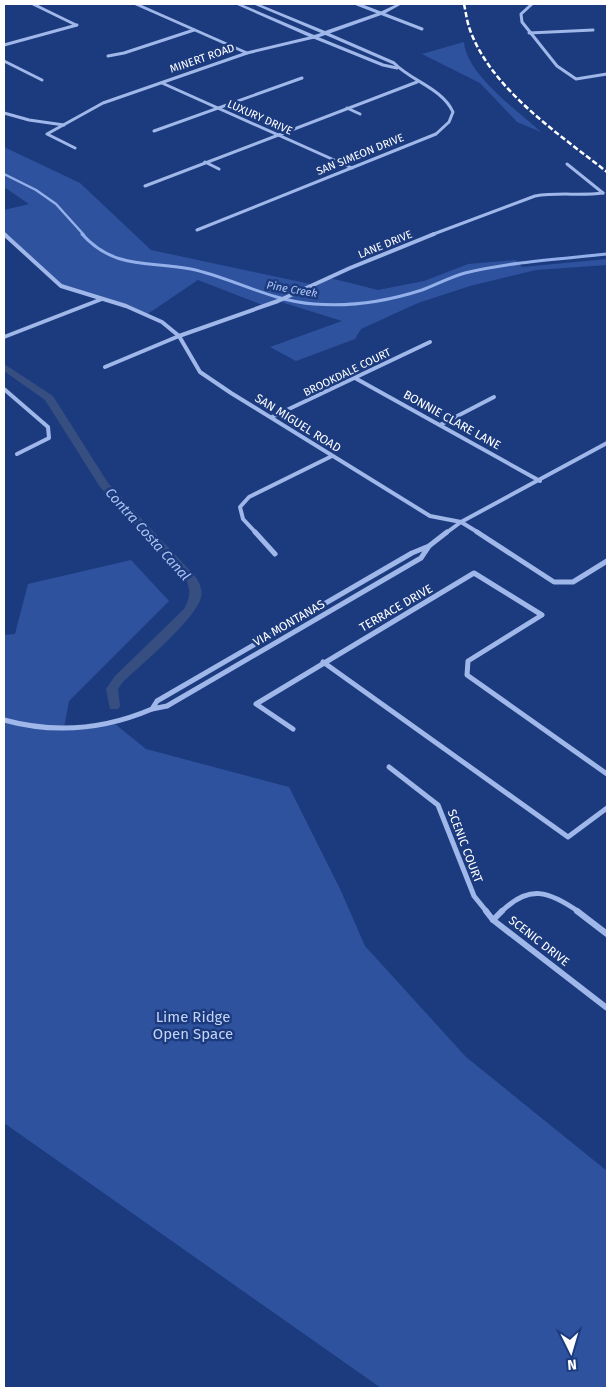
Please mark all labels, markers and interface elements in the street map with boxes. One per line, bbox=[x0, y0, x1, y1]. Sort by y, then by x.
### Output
street label: MINERT ROAD bbox=[168, 41, 236, 76]
street label: LUXURY DRIVE bbox=[225, 97, 294, 138]
street label: SAN SIMEON DRIVE bbox=[315, 131, 406, 178]
street label: LANE DRIVE bbox=[356, 228, 414, 261]
water label: Pine Creek bbox=[265, 279, 318, 300]
street label: BROOKDALE COURT bbox=[301, 346, 393, 399]
street label: BONNIE CLARE LANE bbox=[401, 387, 503, 453]
street label: SAN MIGUEL ROAD bbox=[252, 391, 344, 455]
water label: Contra Costa Canal bbox=[101, 484, 194, 584]
street label: TERRACE DRIVE bbox=[357, 581, 435, 635]
street label: VIA MONTANAS bbox=[251, 597, 328, 649]
street label: SCENIC COURT bbox=[445, 807, 486, 885]
street label: SCENIC DRIVE bbox=[506, 913, 572, 969]
park label: Lime Ridge Open Space bbox=[153, 1008, 233, 1043]
north arrow bbox=[546, 1327, 596, 1377]
text: N bbox=[567, 1356, 577, 1373]

